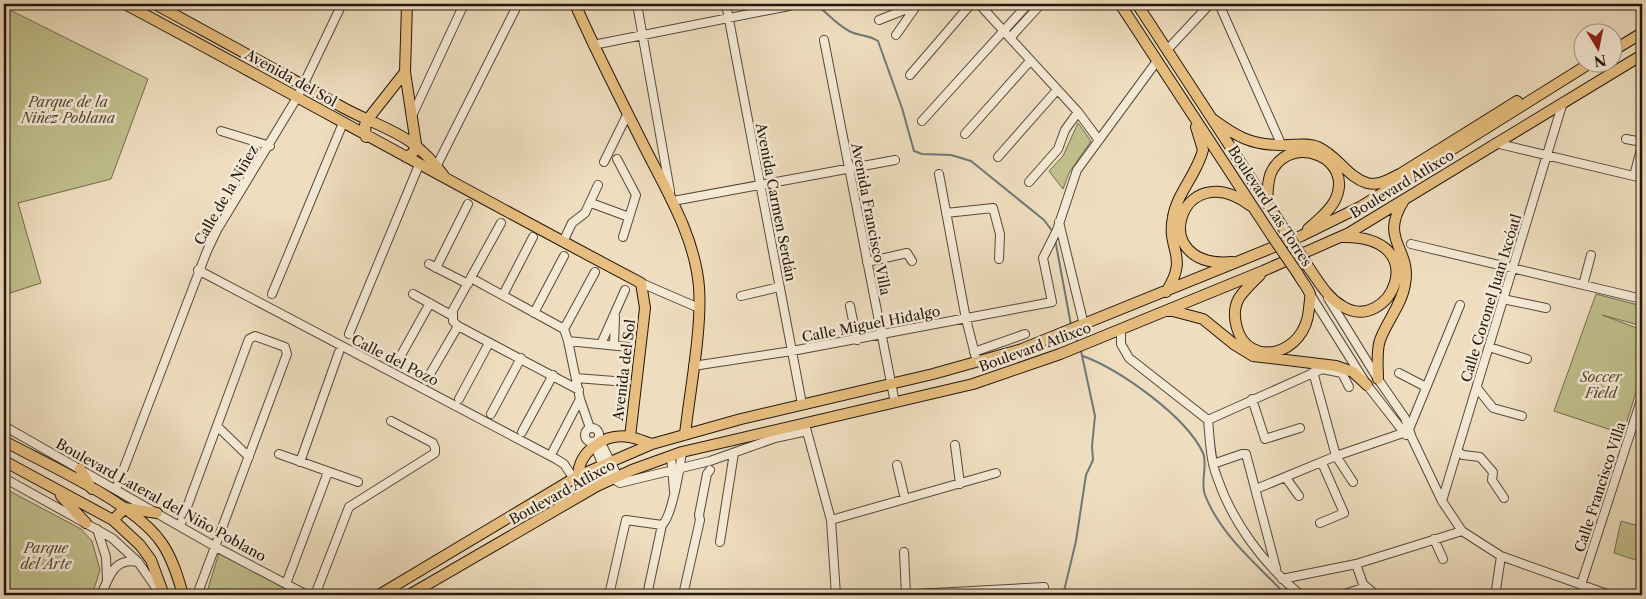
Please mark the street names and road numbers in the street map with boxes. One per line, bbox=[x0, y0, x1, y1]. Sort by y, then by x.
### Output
street label: Avenida del Sol bbox=[241, 45, 340, 111]
street label: Avenida Carmen Serdán bbox=[752, 120, 800, 283]
street label: Avenida Francisco Villa bbox=[847, 140, 895, 297]
street label: Calle de la Niñez bbox=[190, 142, 262, 248]
street label: Boulevard Las Torres bbox=[1224, 142, 1316, 270]
street label: Boulevard Atlixco bbox=[1347, 146, 1457, 222]
street label: Calle Coronel Juan Ixcóatl bbox=[1457, 212, 1525, 384]
street label: Calle Miguel Hidalgo bbox=[800, 302, 942, 346]
street label: Avenida del Sol bbox=[609, 318, 639, 423]
street label: Boulevard Atlixco bbox=[976, 318, 1094, 376]
street label: Calle del Pozo bbox=[348, 330, 442, 390]
street label: Calle Francisco Villa bbox=[1570, 419, 1630, 554]
street label: Boulevard Lateral del Niño Poblano bbox=[53, 435, 269, 565]
street label: Boulevard Atlixco bbox=[506, 456, 618, 528]

